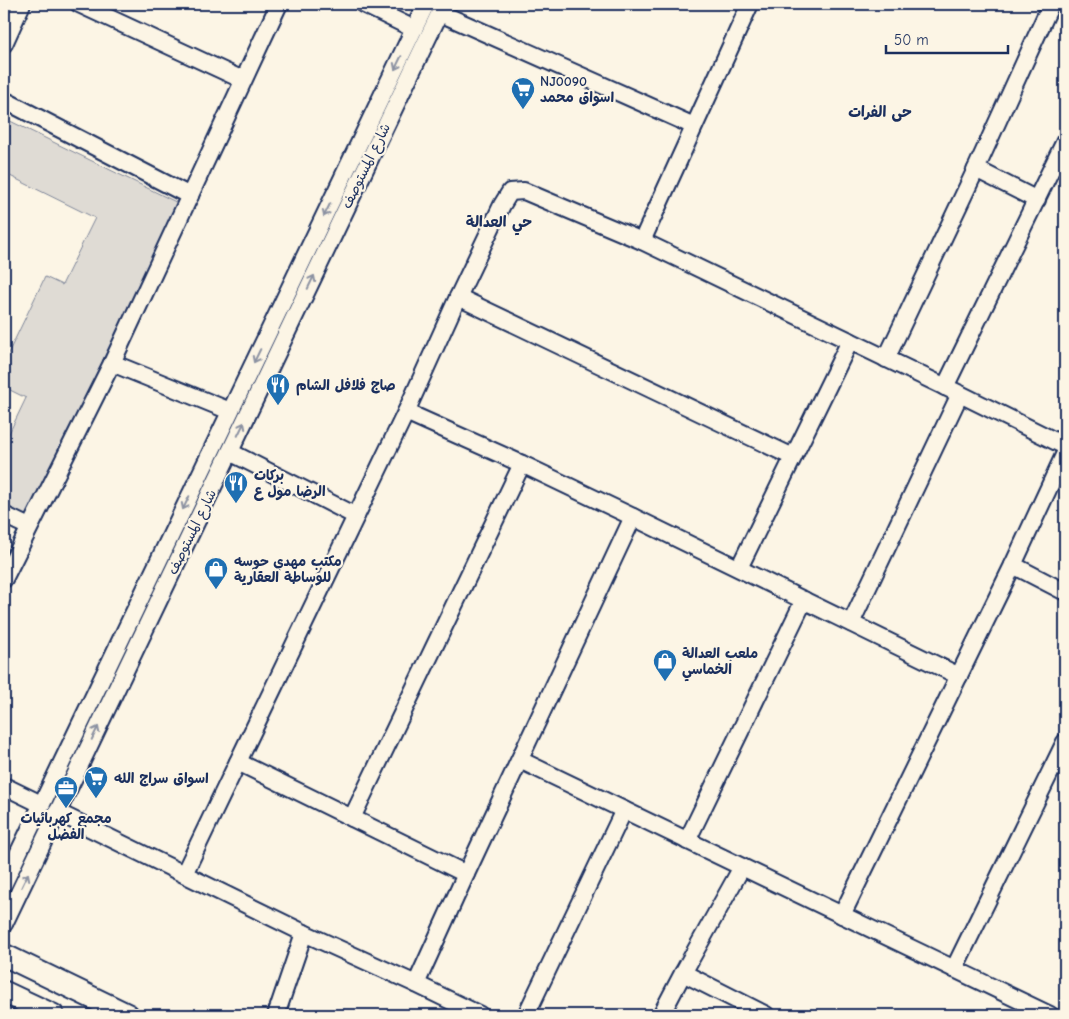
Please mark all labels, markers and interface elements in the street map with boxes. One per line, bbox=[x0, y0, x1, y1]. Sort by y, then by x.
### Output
scale bar bbox=[886, 22, 1009, 54]
text: 50 m bbox=[894, 31, 929, 49]
one-way arrow bbox=[392, 56, 402, 71]
place label: NJ0090 اسواق محمد bbox=[540, 73, 614, 107]
supermarket icon: NJ0090 اسواق محمد bbox=[510, 76, 536, 110]
district label: حی الفرات bbox=[848, 103, 912, 122]
street label: شارع المستوصف bbox=[338, 120, 395, 212]
one-way arrow bbox=[322, 202, 331, 217]
district label: حي العدالة bbox=[466, 213, 532, 236]
one-way arrow bbox=[306, 275, 316, 290]
one-way arrow bbox=[252, 348, 261, 363]
restaurant icon: صاج فلافل الشام bbox=[265, 372, 291, 406]
place label: صاج فلافل الشام bbox=[296, 377, 396, 396]
one-way arrow bbox=[237, 422, 246, 437]
place label: برکات الرضا مول ع bbox=[254, 467, 326, 501]
restaurant icon: برکات الرضا مول ع bbox=[223, 470, 249, 504]
street label: شارع المستوصف bbox=[164, 486, 221, 578]
one-way arrow bbox=[181, 495, 191, 510]
place label: مكتب مهدي حوسه للوساطة العقارية bbox=[234, 553, 342, 586]
shop icon: مكتب مهدي حوسه للوساطة العقارية bbox=[203, 556, 229, 590]
place label: ملعب العدالة الخماسي bbox=[682, 645, 758, 682]
shop icon: ملعب العدالة الخماسي bbox=[652, 648, 678, 682]
one-way arrow bbox=[90, 726, 100, 741]
supermarket icon: اسواق سراج الله bbox=[83, 765, 109, 799]
place label: اسواق سراج الله bbox=[114, 770, 209, 788]
office icon: مجمع كهربائيات الفضل bbox=[53, 775, 79, 809]
place label: مجمع كهربائيات الفضل bbox=[20, 810, 112, 843]
one-way arrow bbox=[21, 873, 30, 888]

